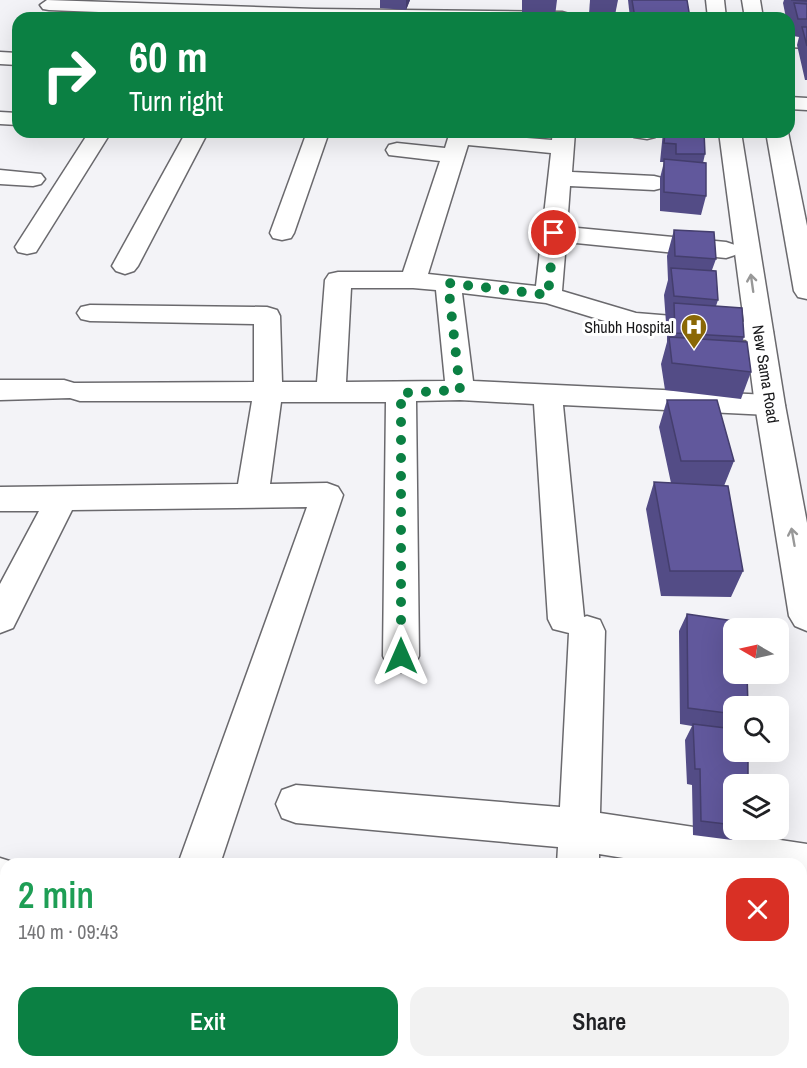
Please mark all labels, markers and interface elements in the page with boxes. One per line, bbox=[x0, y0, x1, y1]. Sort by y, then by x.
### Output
text: 60 m bbox=[129, 29, 208, 85]
icon: right bbox=[30, 36, 108, 114]
text: Turn right bbox=[129, 83, 223, 119]
pin bbox=[528, 207, 579, 258]
icon: arrive bbox=[537, 216, 570, 249]
one-way arrow bbox=[746, 273, 757, 293]
hospital icon: Shubh Hospital bbox=[679, 312, 709, 350]
place label: Shubh Hospital bbox=[584, 316, 674, 338]
street label: New Sama Road bbox=[747, 323, 785, 425]
one-way arrow bbox=[788, 528, 799, 548]
north arrow bbox=[723, 618, 789, 684]
map controls bbox=[723, 618, 789, 840]
position arrow bbox=[369, 624, 433, 688]
button: search bbox=[723, 696, 789, 762]
button: layers bbox=[723, 774, 789, 840]
text: 2 min bbox=[18, 871, 94, 919]
button: close bbox=[726, 878, 789, 941]
text: 140 m · 09:43 bbox=[18, 918, 118, 945]
button: Exit bbox=[18, 987, 398, 1056]
button: Share bbox=[410, 987, 789, 1056]

